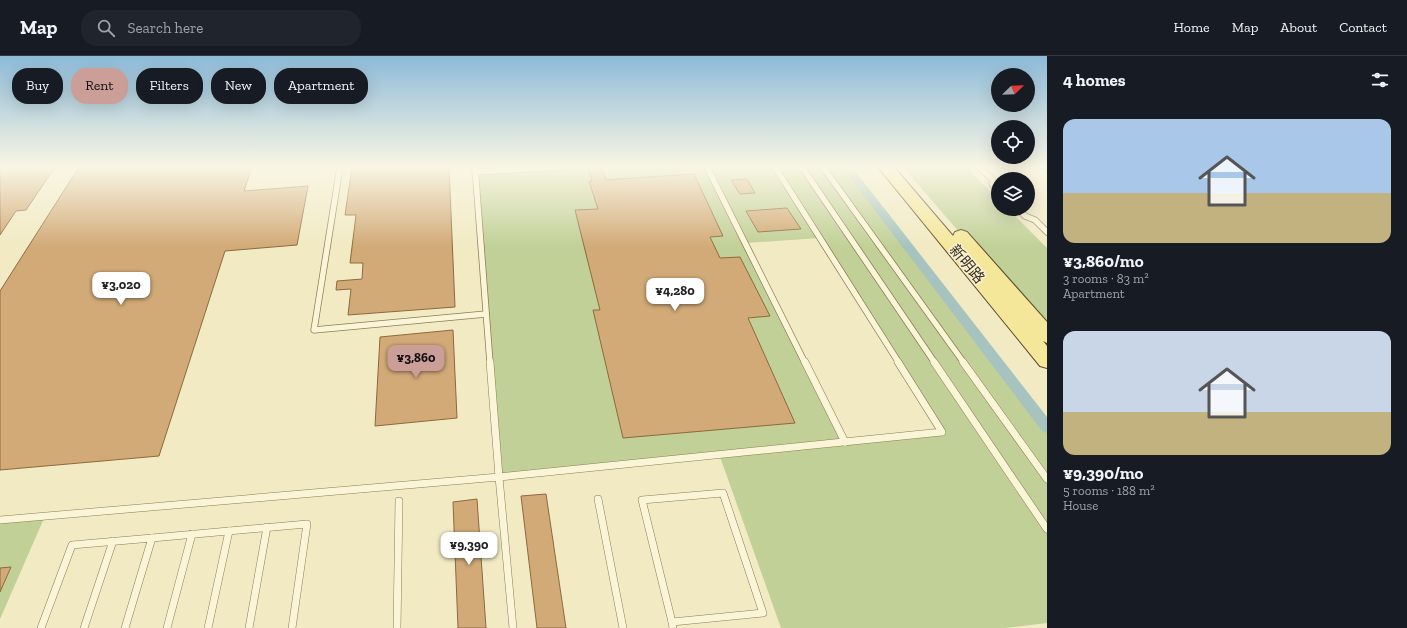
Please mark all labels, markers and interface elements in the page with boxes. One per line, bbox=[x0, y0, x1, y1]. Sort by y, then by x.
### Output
search box bbox=[81, 10, 361, 46]
text: Map bbox=[20, 16, 57, 39]
icon: search bbox=[95, 17, 117, 39]
text: Search here bbox=[127, 19, 203, 37]
text: Home bbox=[1174, 19, 1210, 36]
text: Map bbox=[1232, 19, 1258, 36]
text: About bbox=[1280, 19, 1317, 36]
text: Contact bbox=[1339, 19, 1387, 36]
chip: Buy bbox=[12, 68, 63, 104]
chip: Rent bbox=[71, 68, 128, 104]
chip: Filters bbox=[136, 68, 203, 104]
chip: New bbox=[211, 68, 266, 104]
chip: Apartment bbox=[274, 68, 368, 104]
north arrow bbox=[991, 68, 1035, 112]
map controls bbox=[991, 68, 1035, 216]
icon: filters bbox=[1369, 69, 1391, 91]
text: 4 homes bbox=[1063, 70, 1126, 90]
button: locate bbox=[991, 120, 1035, 164]
icon: home bbox=[1191, 145, 1263, 217]
button: layers bbox=[991, 172, 1035, 216]
street label: 新明路 bbox=[946, 241, 988, 287]
text: ¥3,860/mo bbox=[1063, 251, 1144, 271]
text: 3 rooms · 83 m² bbox=[1063, 271, 1149, 286]
pin: ¥3,020 bbox=[88, 272, 154, 306]
text: ¥3,020 bbox=[101, 277, 141, 292]
pin: ¥4,280 bbox=[642, 278, 708, 312]
text: ¥4,280 bbox=[655, 283, 695, 298]
text: Apartment bbox=[1063, 286, 1125, 301]
pin: ¥3,860 bbox=[383, 345, 449, 379]
text: ¥3,860 bbox=[396, 350, 436, 365]
icon: home bbox=[1191, 357, 1263, 429]
text: ¥9,390/mo bbox=[1063, 463, 1143, 483]
text: 5 rooms · 188 m² bbox=[1063, 483, 1155, 498]
text: House bbox=[1063, 498, 1098, 513]
pin: ¥9,390 bbox=[436, 532, 502, 566]
text: ¥9,390 bbox=[450, 537, 488, 552]

